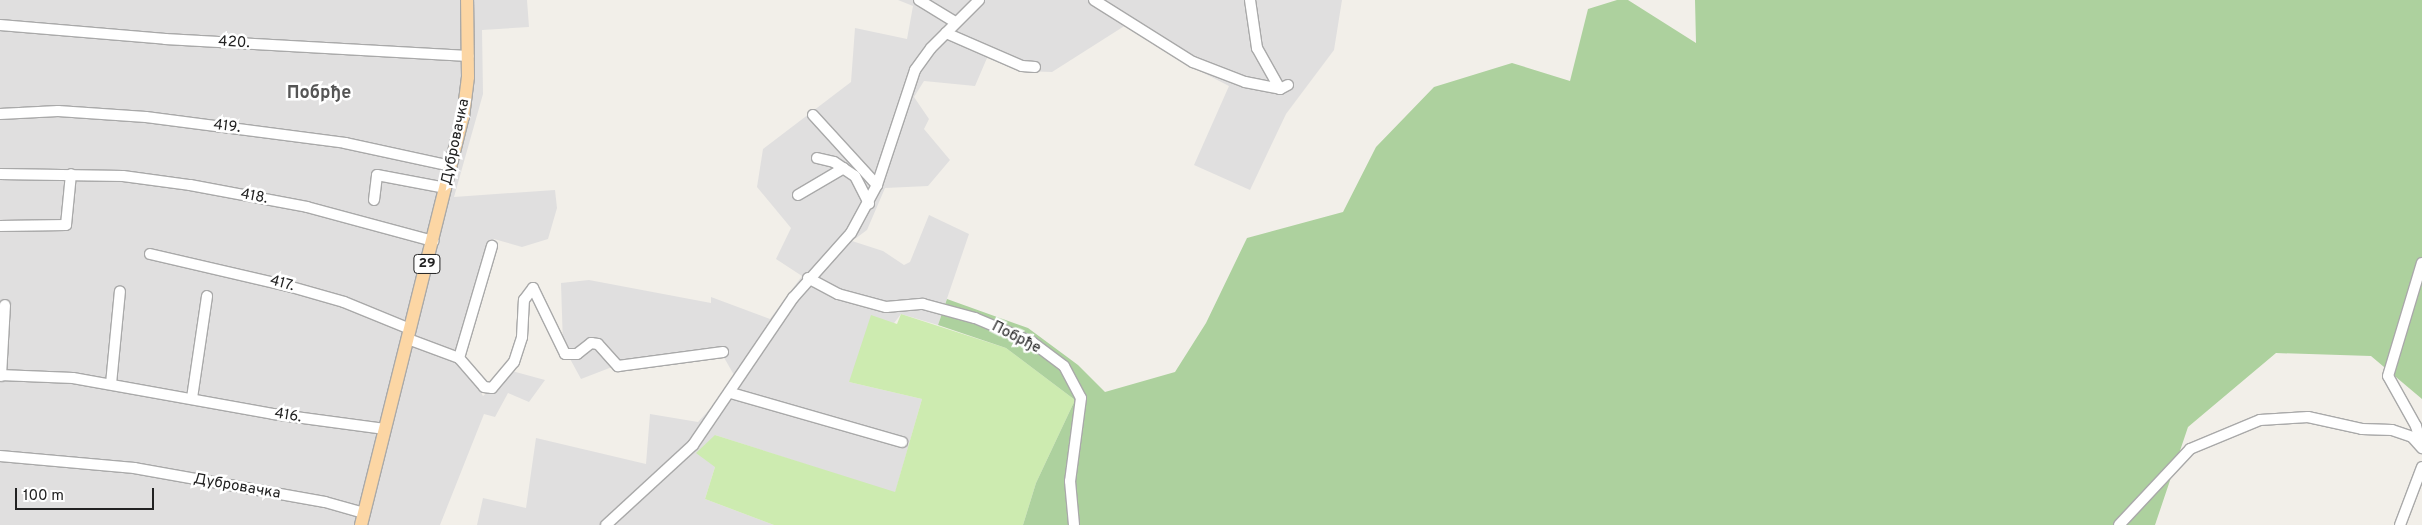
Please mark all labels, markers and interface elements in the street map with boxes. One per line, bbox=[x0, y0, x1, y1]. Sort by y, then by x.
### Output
street label: 420. bbox=[218, 33, 250, 53]
district label: Побрђе bbox=[287, 83, 351, 105]
street label: Дубровачка bbox=[438, 97, 474, 187]
street label: 419. bbox=[212, 116, 242, 138]
street label: 418. bbox=[239, 186, 269, 208]
road number: 29 bbox=[413, 252, 441, 276]
street label: 417. bbox=[268, 272, 296, 296]
street label: Побрђе bbox=[989, 318, 1043, 358]
street label: 416. bbox=[273, 405, 303, 427]
street label: Дубровачка bbox=[192, 470, 282, 504]
scale bar bbox=[18, 478, 156, 510]
text: 100 m bbox=[23, 487, 64, 506]

